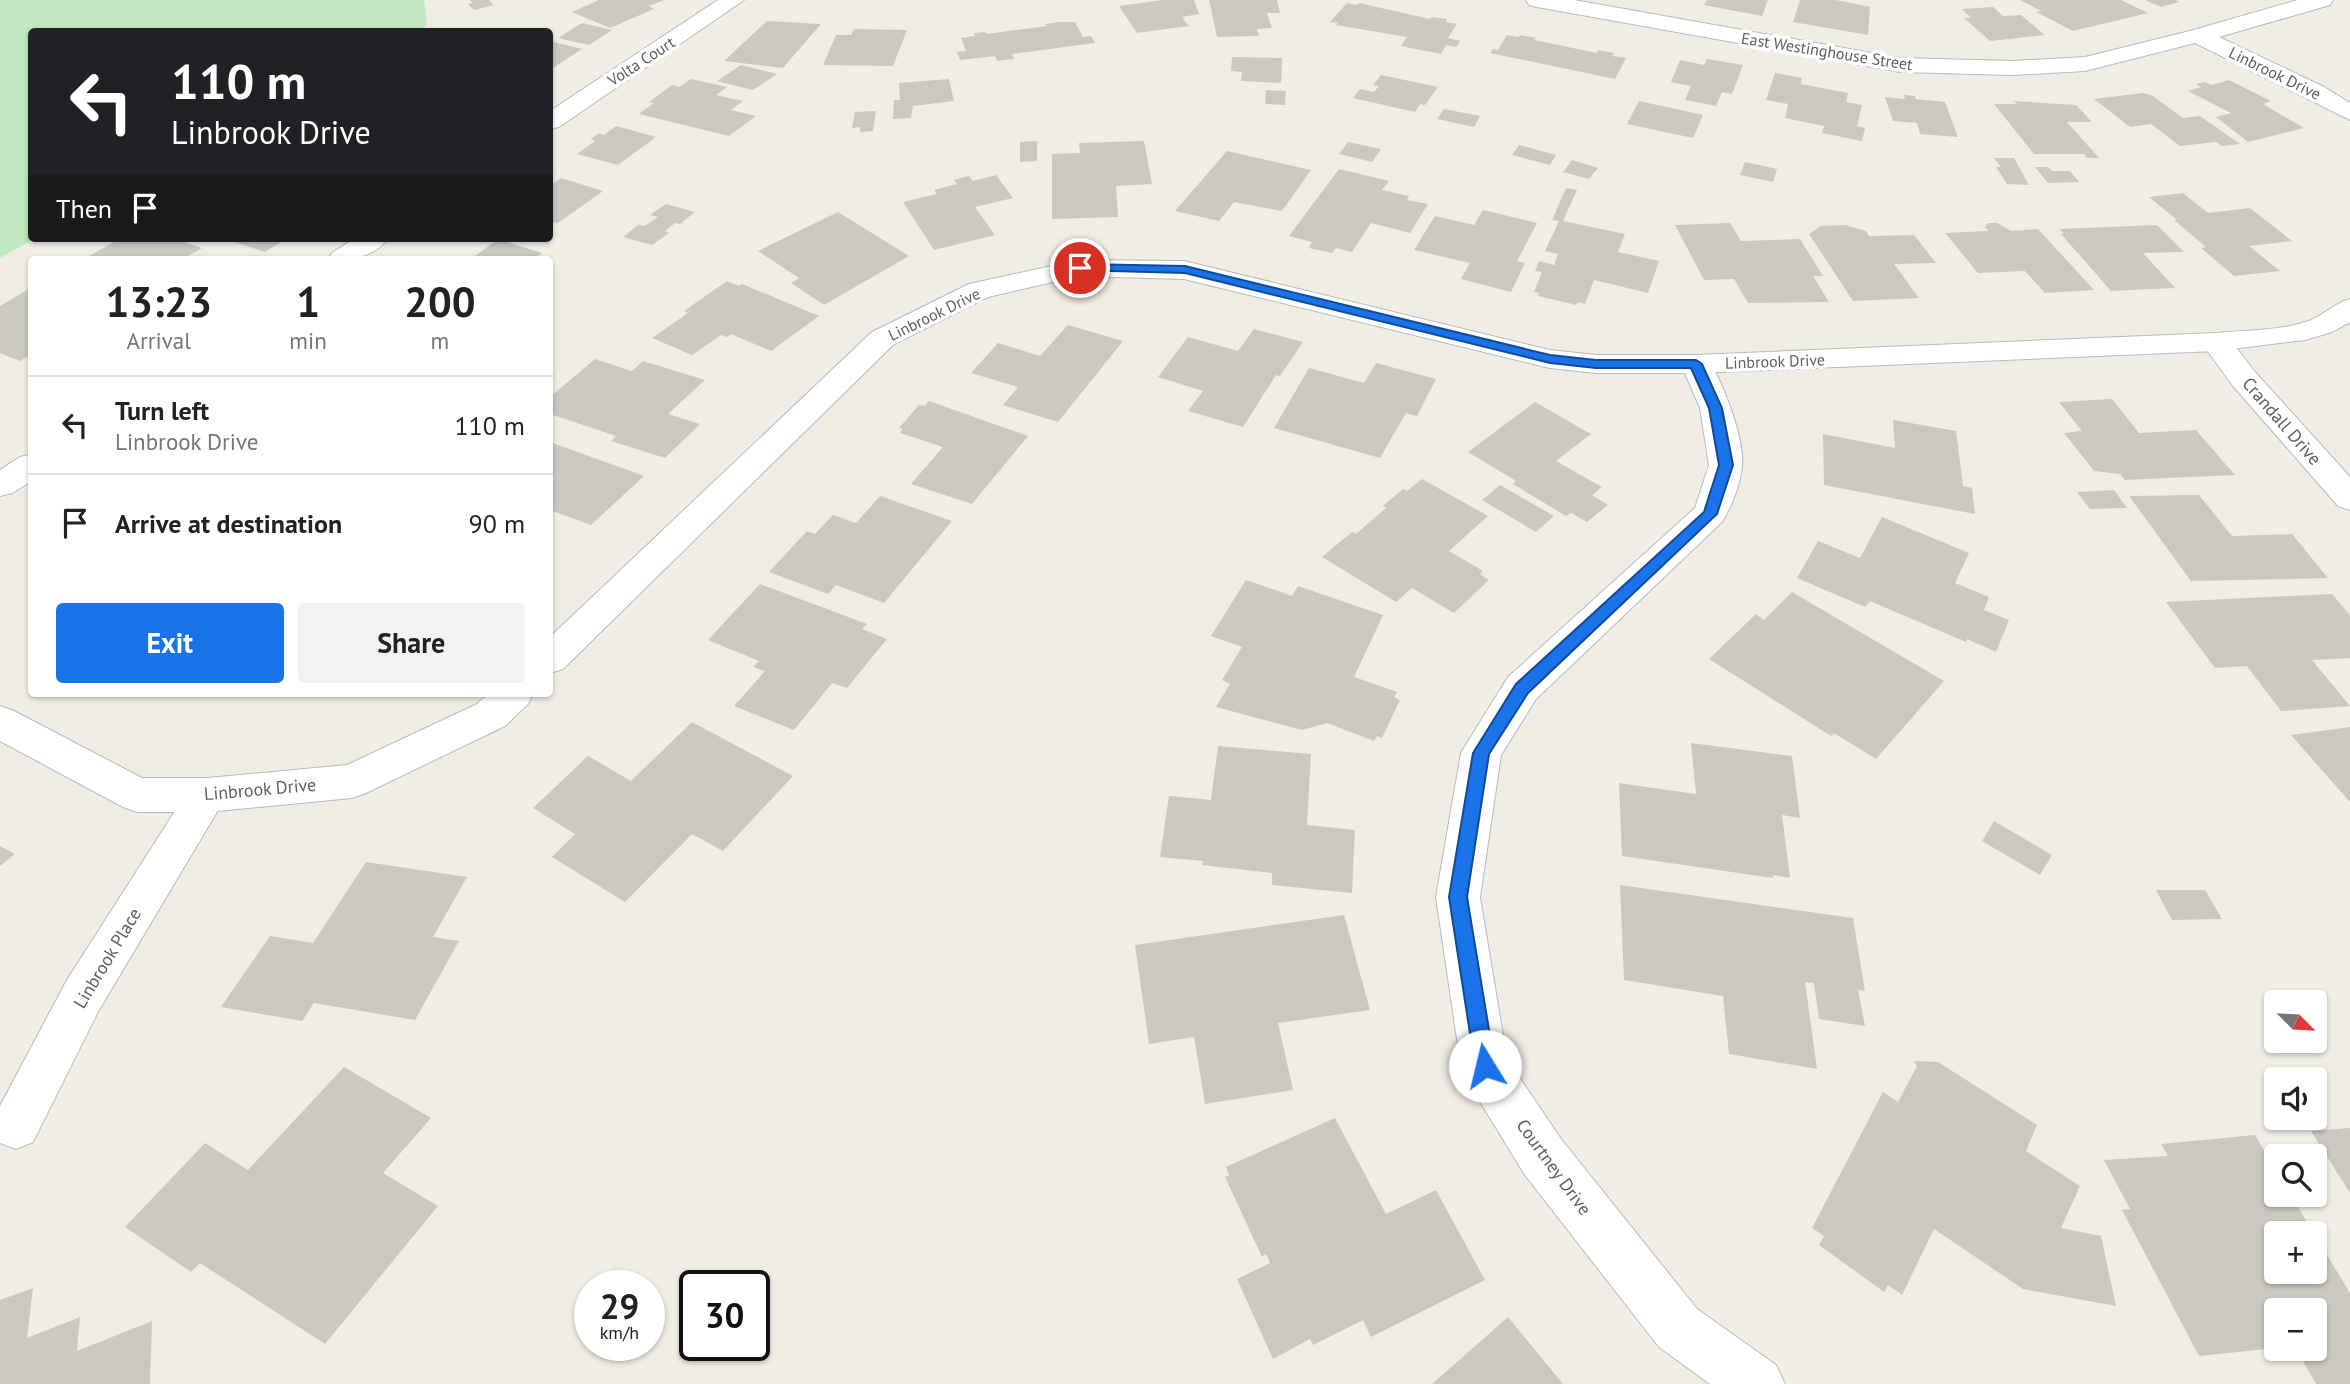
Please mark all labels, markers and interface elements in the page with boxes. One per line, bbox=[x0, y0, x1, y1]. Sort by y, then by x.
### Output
street label: East Westinghouse Street bbox=[1740, 28, 1915, 75]
street label: Volta Court bbox=[603, 32, 679, 91]
street label: Linbrook Drive bbox=[2226, 42, 2324, 104]
text: 110 m bbox=[171, 49, 306, 113]
icon: left bbox=[56, 56, 147, 147]
text: Linbrook Drive bbox=[171, 111, 371, 153]
icon: arrive bbox=[126, 189, 164, 227]
text: Then bbox=[56, 192, 112, 225]
pin bbox=[1050, 238, 1110, 298]
icon: arrive bbox=[1061, 249, 1099, 287]
text: 13:23 bbox=[105, 274, 212, 329]
text: 1 bbox=[296, 274, 320, 329]
text: 200 bbox=[404, 274, 476, 329]
street label: Linbrook Drive bbox=[885, 283, 983, 345]
text: Arrival bbox=[126, 326, 191, 355]
text: min bbox=[289, 326, 327, 355]
text: m bbox=[431, 326, 449, 355]
street label: Linbrook Drive bbox=[1725, 349, 1825, 373]
street label: Crandall Drive bbox=[2238, 372, 2326, 470]
text: Turn left bbox=[115, 394, 209, 427]
icon: left bbox=[56, 406, 94, 444]
text: 110 m bbox=[454, 409, 525, 442]
text: Linbrook Drive bbox=[115, 427, 259, 456]
icon: arrive bbox=[56, 504, 94, 542]
text: Arrive at destination bbox=[115, 507, 342, 540]
text: 90 m bbox=[469, 507, 525, 540]
button: Exit bbox=[56, 603, 284, 683]
button: Share bbox=[298, 603, 525, 683]
street label: Linbrook Drive bbox=[203, 773, 317, 805]
street label: Linbrook Place bbox=[68, 904, 146, 1012]
north arrow bbox=[2264, 990, 2328, 1054]
map controls bbox=[2264, 990, 2327, 1361]
position arrow bbox=[1448, 1029, 1522, 1103]
button: sound bbox=[2264, 1067, 2327, 1130]
street label: Courtney Drive bbox=[1511, 1114, 1597, 1220]
button: search bbox=[2264, 1144, 2327, 1207]
button: + bbox=[2264, 1221, 2327, 1284]
speed limit sign: 30 bbox=[679, 1270, 770, 1361]
text: 29 bbox=[600, 1283, 639, 1329]
button: − bbox=[2264, 1298, 2327, 1361]
text: km/h bbox=[600, 1321, 639, 1344]

